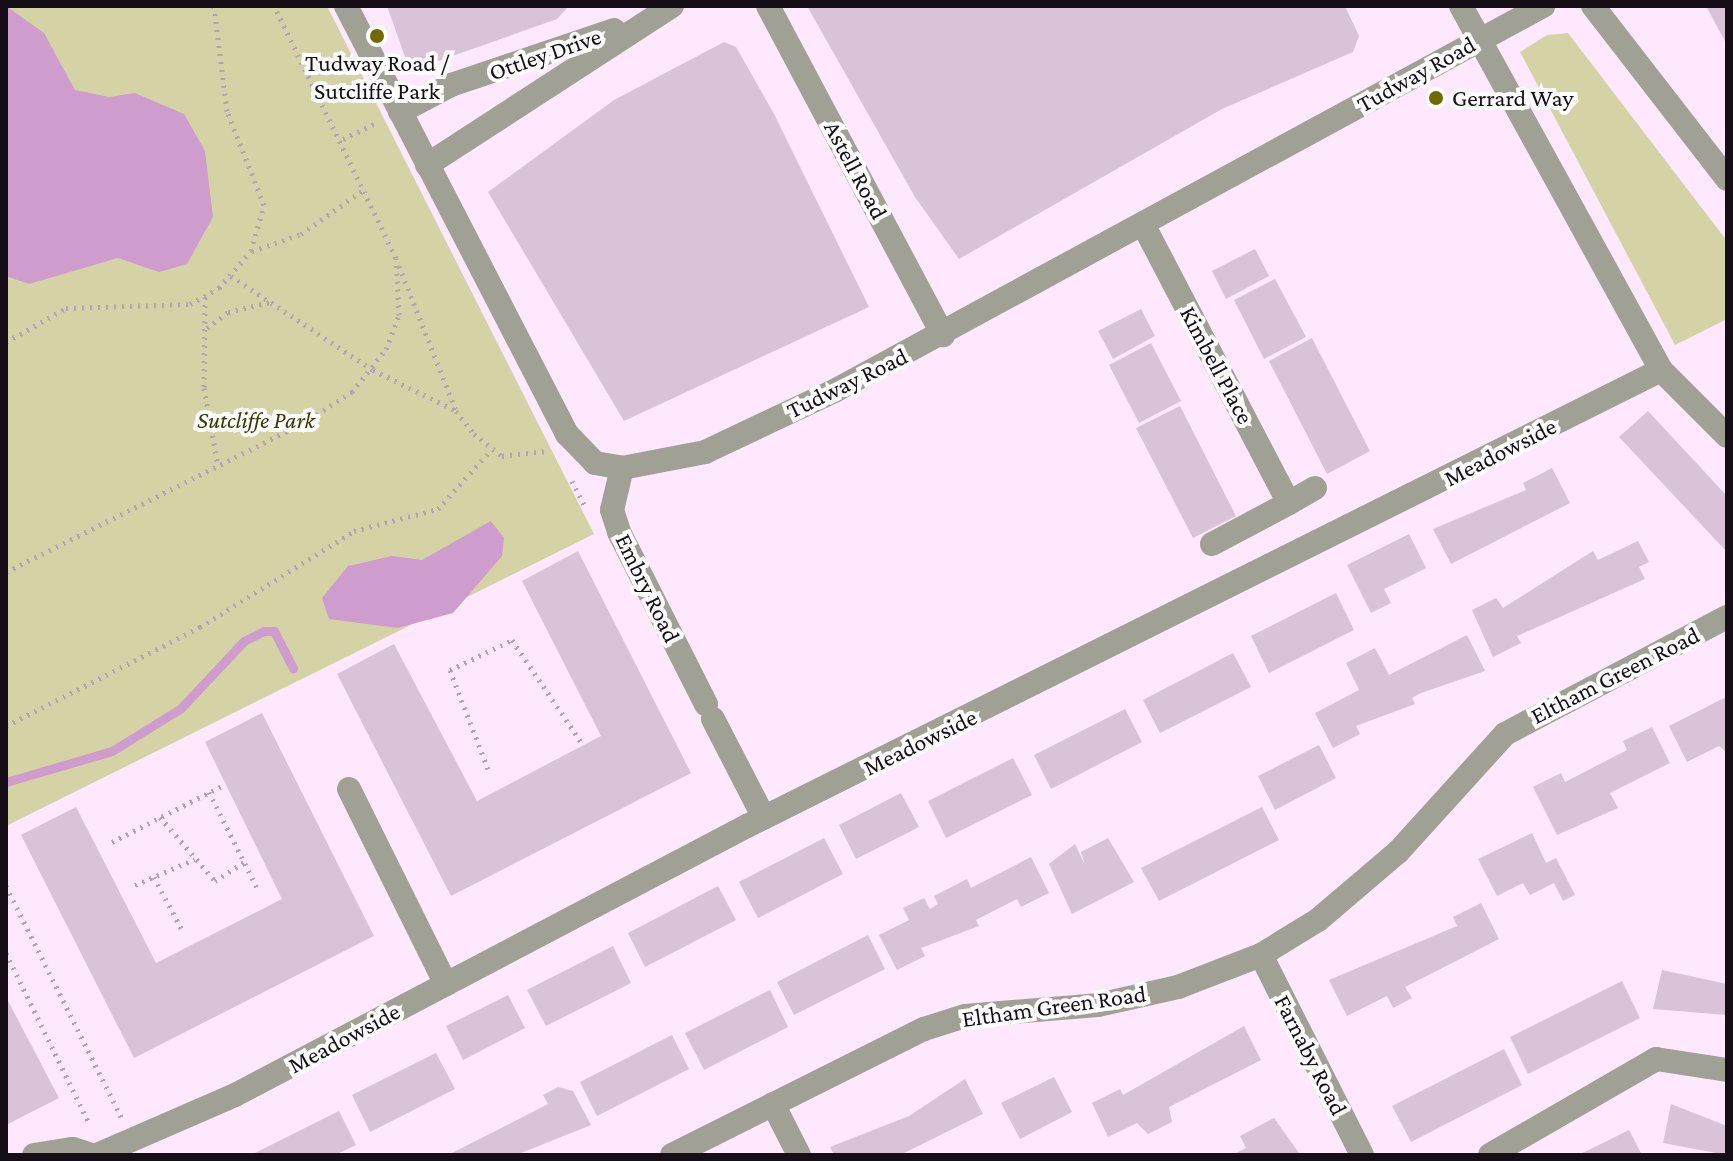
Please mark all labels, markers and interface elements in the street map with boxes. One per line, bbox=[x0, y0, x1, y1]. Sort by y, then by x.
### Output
street label: Ottley Drive bbox=[485, 21, 605, 87]
marker: Tudway Road / Sutcliffe Park bbox=[368, 27, 386, 45]
street label: Tudway Road bbox=[1352, 30, 1480, 118]
place label: Tudway Road / Sutcliffe Park bbox=[305, 49, 449, 105]
place label: Gerrard Way bbox=[1452, 84, 1574, 112]
marker: Gerrard Way bbox=[1427, 89, 1445, 107]
street label: Astell Road bbox=[818, 116, 894, 224]
street label: Kimbell Place bbox=[1174, 301, 1260, 429]
street label: Tudway Road bbox=[782, 341, 912, 425]
park label: Sutcliffe Park bbox=[197, 406, 315, 434]
street label: Meadowside bbox=[1439, 411, 1561, 493]
street label: Embry Road bbox=[609, 529, 687, 647]
street label: Eltham Green Road bbox=[1526, 620, 1704, 730]
street label: Meadowside bbox=[859, 702, 981, 782]
street label: Eltham Green Road bbox=[960, 979, 1148, 1033]
street label: Farnaby Road bbox=[1268, 990, 1354, 1120]
street label: Meadowside bbox=[283, 997, 405, 1079]

